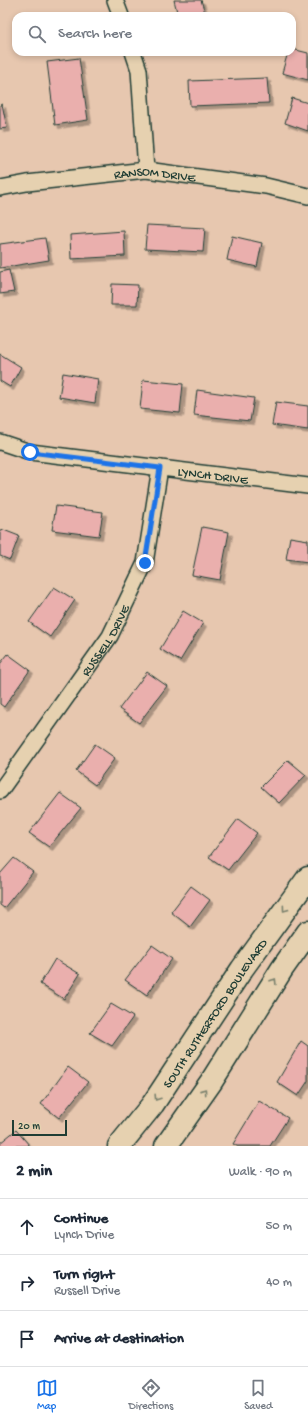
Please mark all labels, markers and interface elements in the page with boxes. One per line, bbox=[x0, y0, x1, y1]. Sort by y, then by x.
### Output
search box bbox=[12, 12, 296, 56]
icon: search bbox=[26, 23, 48, 45]
text: Search here bbox=[58, 25, 132, 43]
street label: RANSOM DRIVE bbox=[113, 165, 197, 187]
route start bbox=[21, 443, 39, 461]
street label: LYNCH DRIVE bbox=[177, 465, 250, 489]
route end bbox=[136, 554, 154, 572]
street label: RUSSELL DRIVE bbox=[79, 602, 134, 680]
one-way arrow bbox=[283, 905, 290, 912]
street label: SOUTH RUTHERFORD BOULEVARD bbox=[161, 936, 272, 1091]
one-way arrow bbox=[269, 979, 276, 986]
one-way arrow bbox=[199, 1088, 207, 1095]
one-way arrow bbox=[154, 1094, 162, 1101]
scale bar bbox=[12, 1118, 67, 1137]
text: 20 m bbox=[18, 1121, 40, 1133]
text: 2 min bbox=[16, 1162, 52, 1182]
text: Walk · 90 m bbox=[229, 1165, 292, 1180]
text: Continue bbox=[54, 1210, 108, 1228]
icon: ahead bbox=[16, 1216, 38, 1238]
text: 50 m bbox=[265, 1219, 292, 1234]
text: Lynch Drive bbox=[54, 1228, 114, 1243]
text: Turn right bbox=[54, 1266, 114, 1284]
icon: right bbox=[16, 1272, 38, 1294]
text: 40 m bbox=[266, 1275, 292, 1290]
text: Russell Drive bbox=[54, 1284, 120, 1299]
icon: arrive bbox=[16, 1328, 38, 1350]
text: Arrive at destination bbox=[54, 1330, 184, 1348]
tab: Map bbox=[36, 1377, 58, 1413]
tab: Directions bbox=[129, 1377, 173, 1413]
tab: Saved bbox=[244, 1377, 272, 1413]

